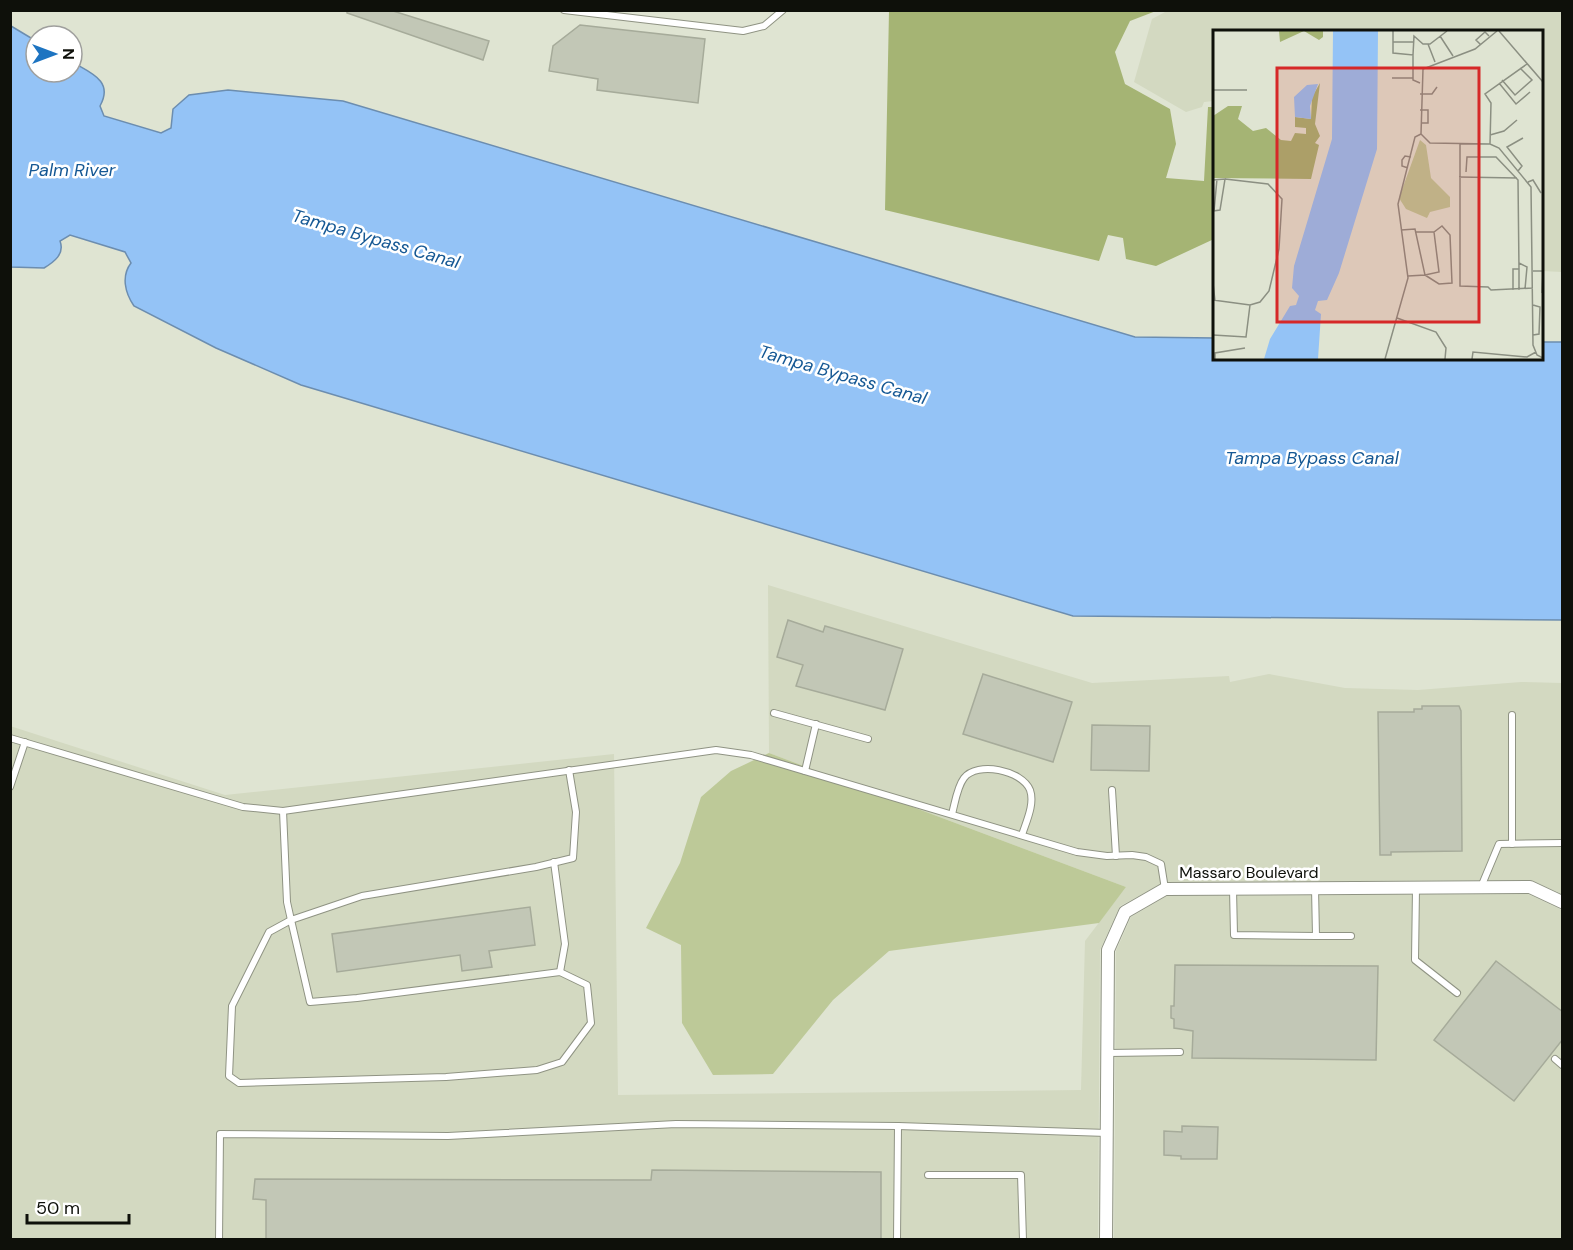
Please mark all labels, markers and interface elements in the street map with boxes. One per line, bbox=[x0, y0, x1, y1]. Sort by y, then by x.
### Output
north arrow bbox=[24, 24, 84, 84]
inset map bbox=[1213, 30, 1543, 360]
text: N bbox=[58, 48, 79, 60]
water label: Palm River bbox=[29, 158, 117, 182]
water label: Tampa Bypass Canal bbox=[289, 204, 464, 275]
water label: Tampa Bypass Canal bbox=[756, 340, 931, 411]
water label: Tampa Bypass Canal bbox=[1225, 446, 1400, 470]
street label: Massaro Boulevard bbox=[1179, 862, 1319, 883]
scale bar bbox=[27, 1187, 129, 1225]
text: 50 m bbox=[36, 1196, 80, 1220]

